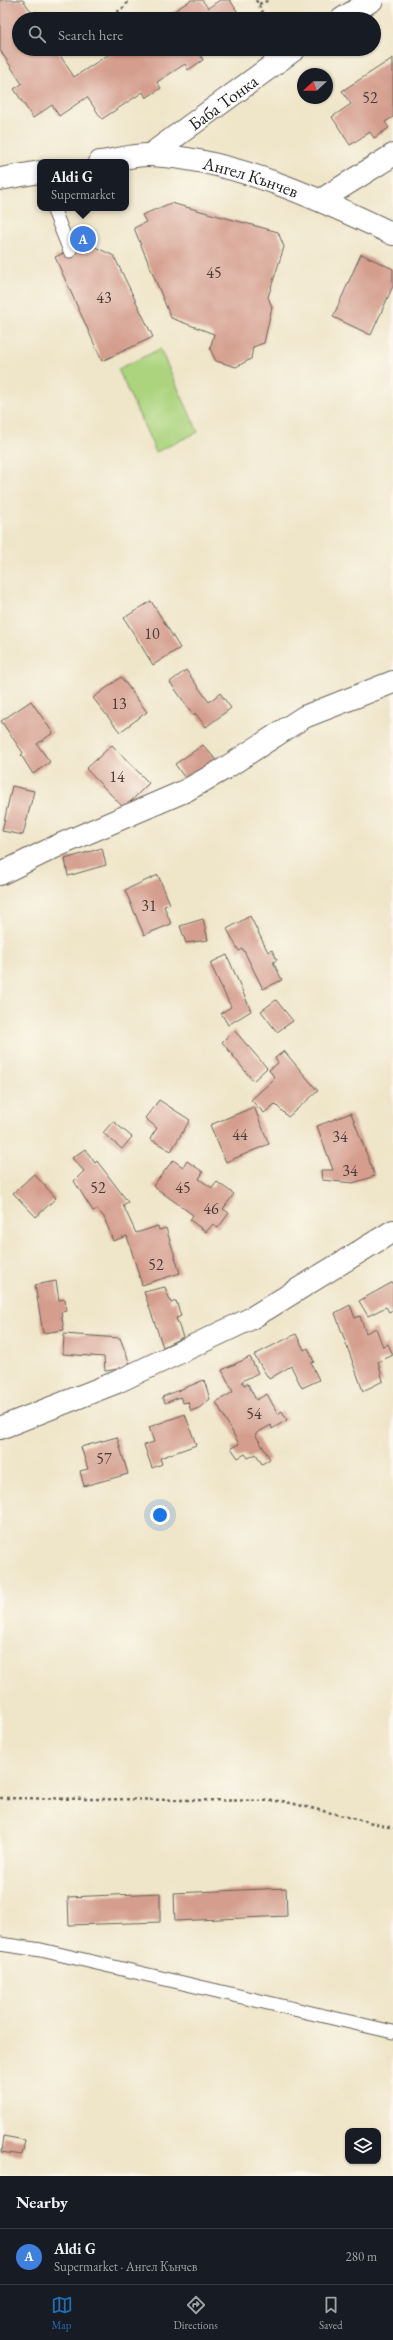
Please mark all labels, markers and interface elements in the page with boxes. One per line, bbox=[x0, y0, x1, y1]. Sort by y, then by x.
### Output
search box bbox=[12, 12, 381, 56]
icon: search bbox=[26, 23, 48, 45]
text: Search here bbox=[58, 25, 123, 44]
street label: Баба Тонка bbox=[183, 68, 263, 135]
north arrow bbox=[297, 68, 333, 104]
house number: 52 bbox=[362, 87, 378, 108]
street label: Ангел Кънчев bbox=[200, 150, 303, 202]
popup bbox=[37, 159, 129, 211]
text: Aldi G bbox=[51, 167, 93, 186]
text: Supermarket bbox=[51, 186, 115, 203]
pin: A bbox=[70, 224, 96, 254]
house number: 45 bbox=[206, 262, 222, 283]
house number: 43 bbox=[96, 287, 112, 308]
house number: 10 bbox=[144, 623, 160, 644]
house number: 13 bbox=[111, 693, 127, 714]
house number: 14 bbox=[109, 766, 125, 787]
house number: 31 bbox=[141, 895, 157, 916]
house number: 44 bbox=[232, 1124, 248, 1145]
house number: 34 bbox=[332, 1126, 348, 1147]
house number: 34 bbox=[342, 1160, 358, 1181]
house number: 52 bbox=[90, 1177, 106, 1198]
house number: 45 bbox=[175, 1177, 191, 1198]
house number: 46 bbox=[203, 1198, 219, 1219]
house number: 52 bbox=[148, 1254, 164, 1275]
house number: 54 bbox=[246, 1403, 262, 1424]
house number: 57 bbox=[96, 1448, 112, 1469]
your location bbox=[150, 1505, 170, 1525]
map controls bbox=[345, 2128, 381, 2164]
button: layers bbox=[345, 2128, 381, 2164]
text: Nearby bbox=[16, 2191, 68, 2213]
text: Aldi G bbox=[54, 2239, 96, 2258]
text: A bbox=[24, 2248, 34, 2265]
text: 280 m bbox=[346, 2248, 377, 2265]
text: Supermarket · Ангел Кънчев bbox=[54, 2258, 197, 2275]
tab: Map bbox=[51, 2294, 73, 2332]
tab: Directions bbox=[174, 2294, 218, 2332]
tab: Saved bbox=[319, 2294, 342, 2332]

